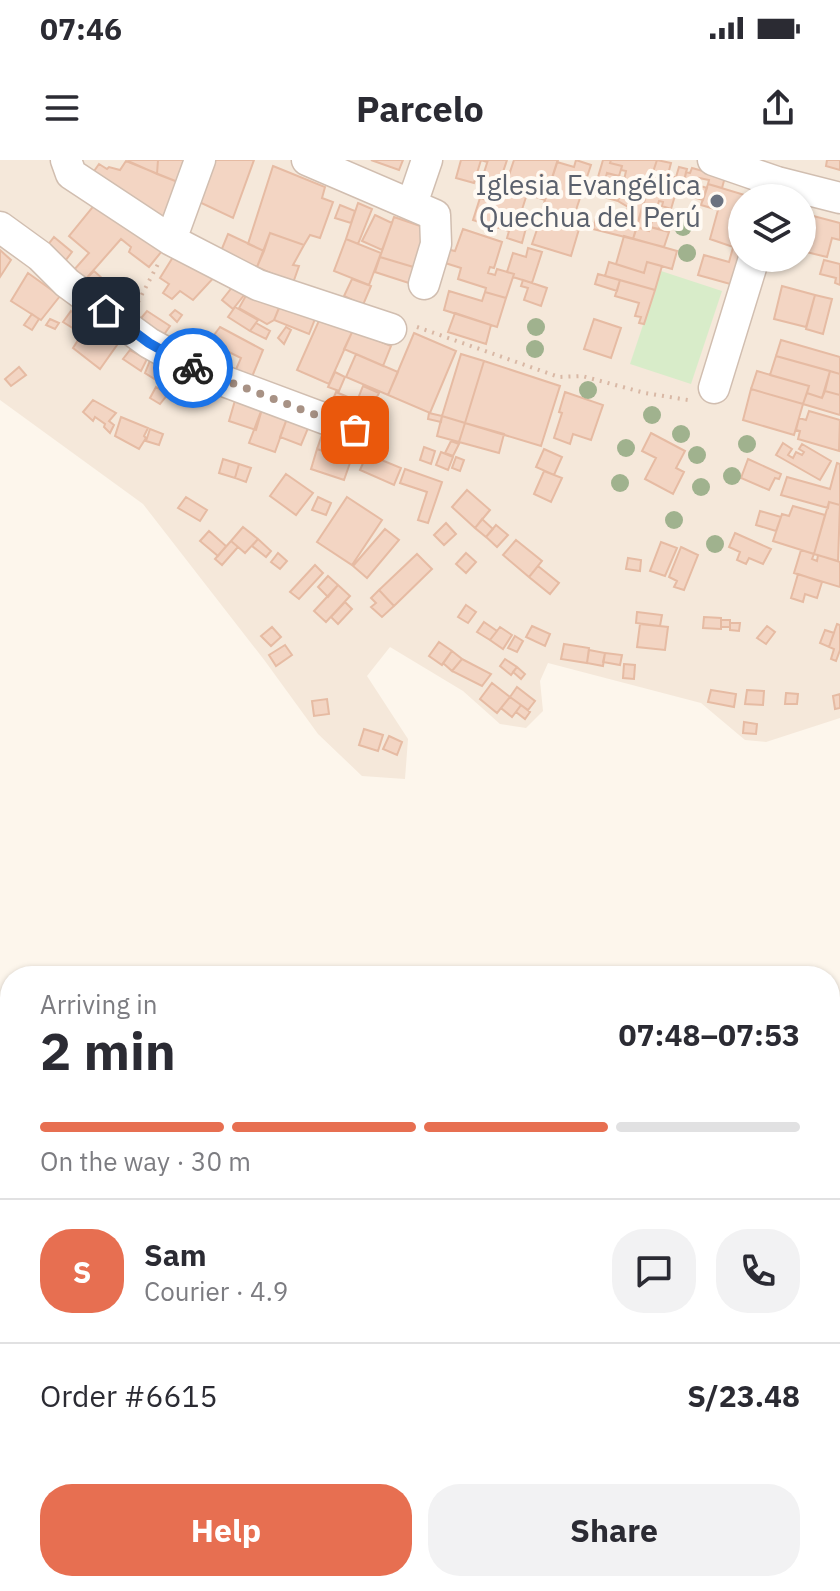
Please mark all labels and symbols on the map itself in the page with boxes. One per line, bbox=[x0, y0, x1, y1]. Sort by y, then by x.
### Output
place label: Iglesia Evangélica Quechua del Perú bbox=[475, 166, 701, 235]
marker: Iglesia Evangélica Quechua del Perú bbox=[708, 192, 726, 210]
pin bbox=[72, 277, 140, 345]
courier bbox=[153, 328, 233, 408]
pin bbox=[321, 396, 389, 464]

